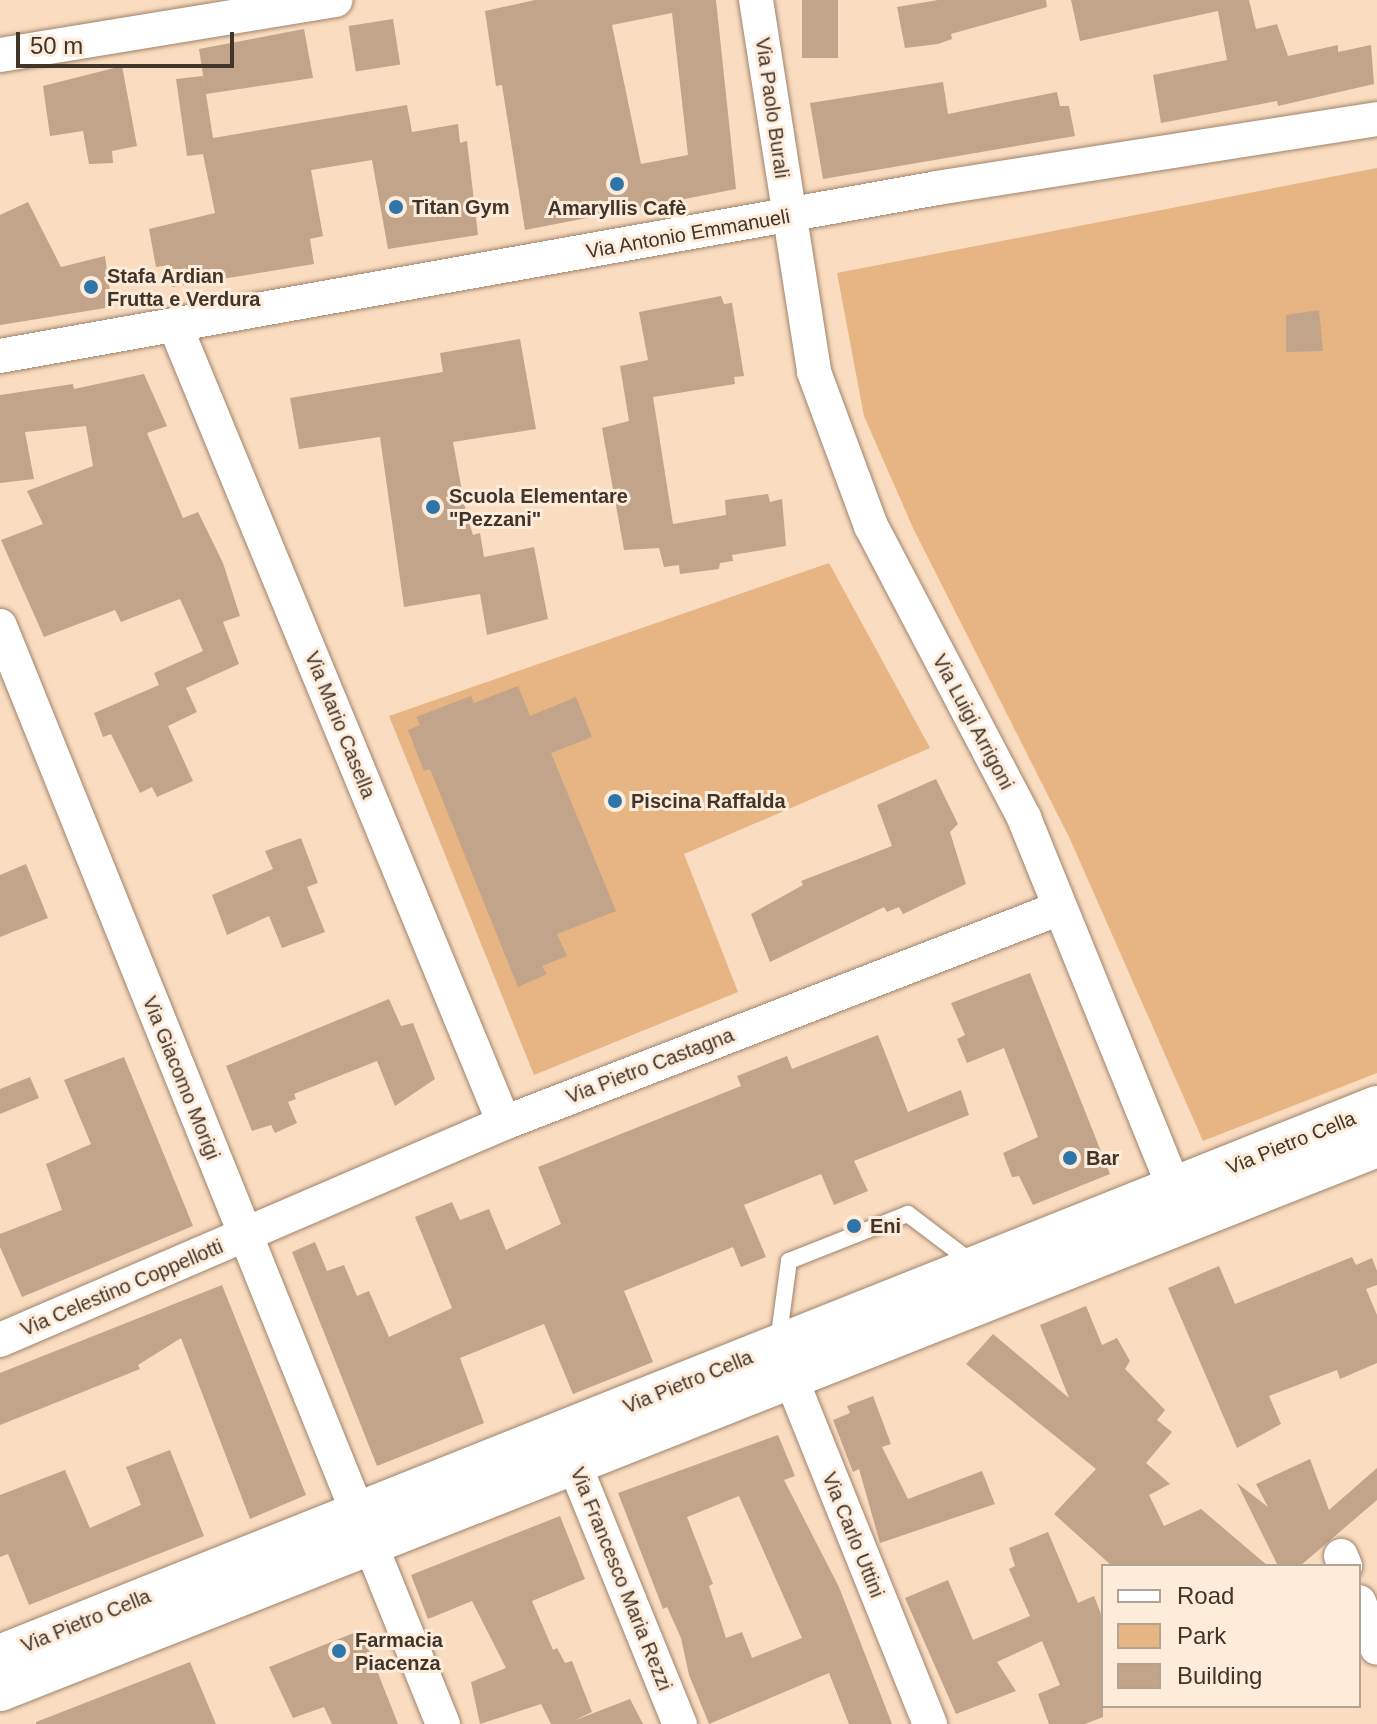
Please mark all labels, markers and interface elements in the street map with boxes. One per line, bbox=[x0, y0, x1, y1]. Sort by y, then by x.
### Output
scale bar bbox=[20, 16, 238, 66]
text: 50 m bbox=[30, 32, 83, 59]
street label: Via Paolo Burali bbox=[750, 36, 794, 180]
marker: Amaryllis Cafè bbox=[608, 175, 626, 193]
place label: Titan Gym bbox=[412, 195, 509, 219]
place label: Amaryllis Cafè bbox=[548, 196, 686, 220]
marker: Titan Gym bbox=[387, 198, 405, 216]
street label: Via Antonio Emmanueli bbox=[584, 204, 792, 264]
place label: Stafa Ardian Frutta e Verdura bbox=[107, 264, 260, 311]
marker: Stafa Ardian Frutta e Verdura bbox=[82, 278, 100, 296]
place label: Scuola Elementare "Pezzani" bbox=[449, 484, 628, 531]
marker: Scuola Elementare "Pezzani" bbox=[424, 498, 442, 516]
street label: Via Mario Casella bbox=[300, 648, 380, 802]
street label: Via Luigi Arrigoni bbox=[927, 650, 1019, 794]
place label: Piscina Raffalda bbox=[631, 789, 786, 813]
marker: Piscina Raffalda bbox=[606, 792, 624, 810]
street label: Via Giacomo Morigi bbox=[137, 993, 225, 1163]
street label: Via Pietro Castagna bbox=[563, 1023, 737, 1109]
street label: Via Pietro Cella bbox=[1223, 1106, 1359, 1180]
place label: Bar bbox=[1086, 1146, 1119, 1170]
marker: Bar bbox=[1061, 1149, 1079, 1167]
place label: Eni bbox=[870, 1214, 901, 1238]
marker: Eni bbox=[845, 1217, 863, 1235]
street label: Via Celestino Coppellotti bbox=[17, 1234, 227, 1342]
street label: Via Pietro Cella bbox=[620, 1345, 756, 1419]
street label: Via Francesco Maria Rezzi bbox=[565, 1464, 677, 1694]
street label: Via Carlo Uttini bbox=[817, 1469, 889, 1601]
legend bbox=[1101, 1564, 1361, 1708]
text: Road bbox=[1177, 1582, 1234, 1609]
street label: Via Pietro Cella bbox=[18, 1584, 154, 1658]
text: Park bbox=[1177, 1622, 1226, 1649]
place label: Farmacia Piacenza bbox=[355, 1628, 443, 1675]
marker: Farmacia Piacenza bbox=[330, 1642, 348, 1660]
text: Building bbox=[1177, 1662, 1262, 1689]

